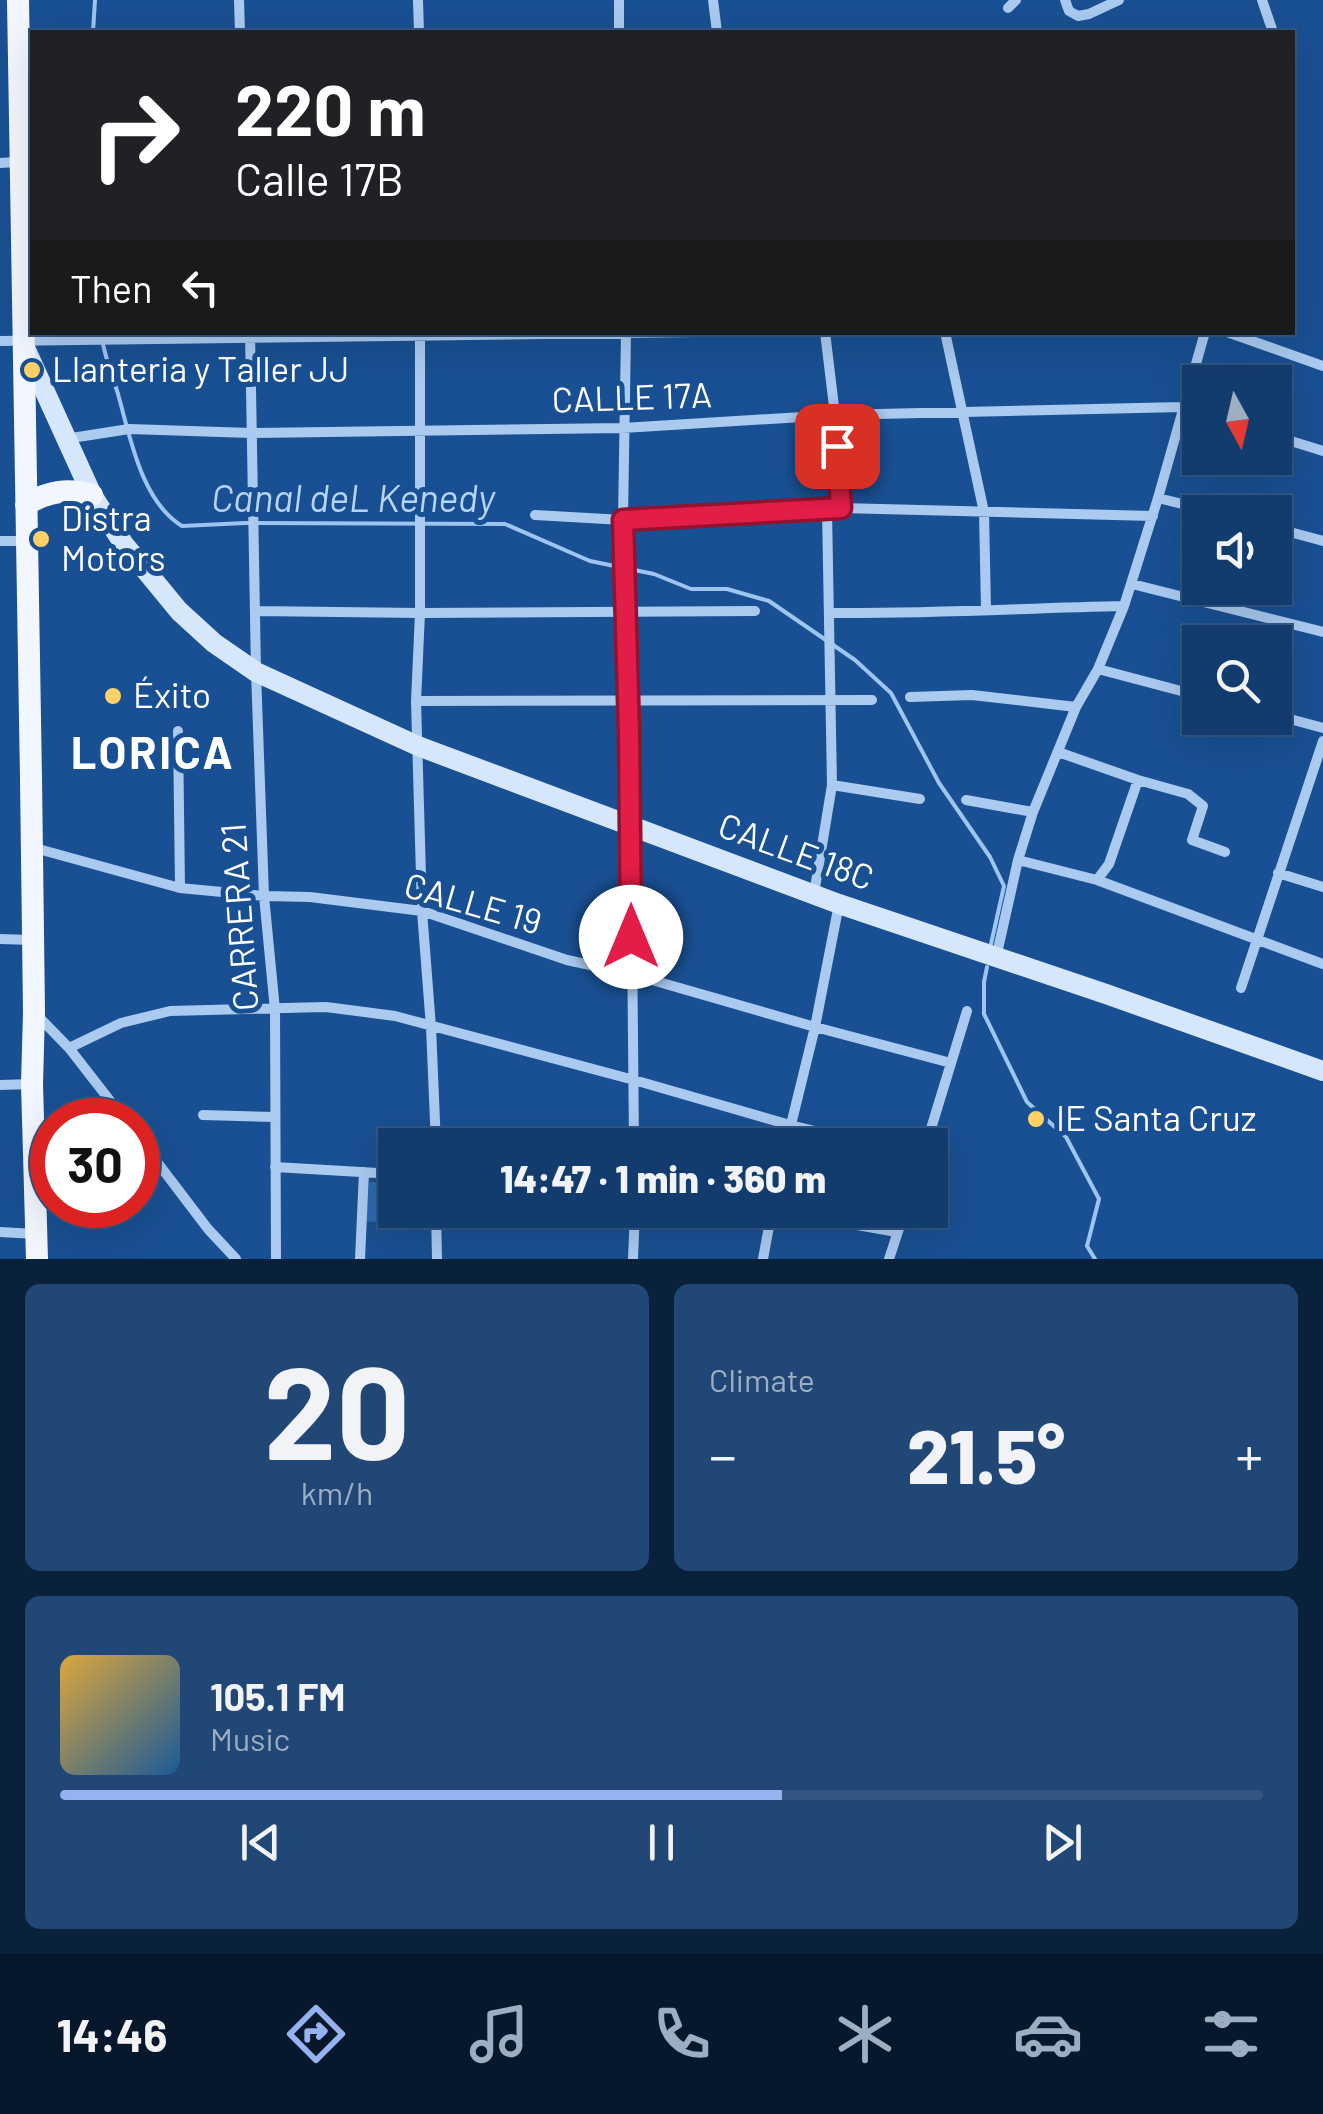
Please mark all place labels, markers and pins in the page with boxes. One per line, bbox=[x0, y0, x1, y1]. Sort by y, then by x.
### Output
place label: Llanteria y Taller JJ bbox=[52, 347, 349, 389]
marker: Llanteria y Taller JJ bbox=[21, 359, 43, 381]
pin bbox=[795, 404, 880, 489]
place label: Distra Motors bbox=[61, 496, 166, 578]
marker: Distra Motors bbox=[30, 528, 52, 550]
place label: Éxito bbox=[133, 673, 211, 715]
marker: Éxito bbox=[102, 685, 124, 707]
place label: IE Santa Cruz bbox=[1056, 1096, 1256, 1138]
marker: IE Santa Cruz bbox=[1025, 1108, 1047, 1130]

